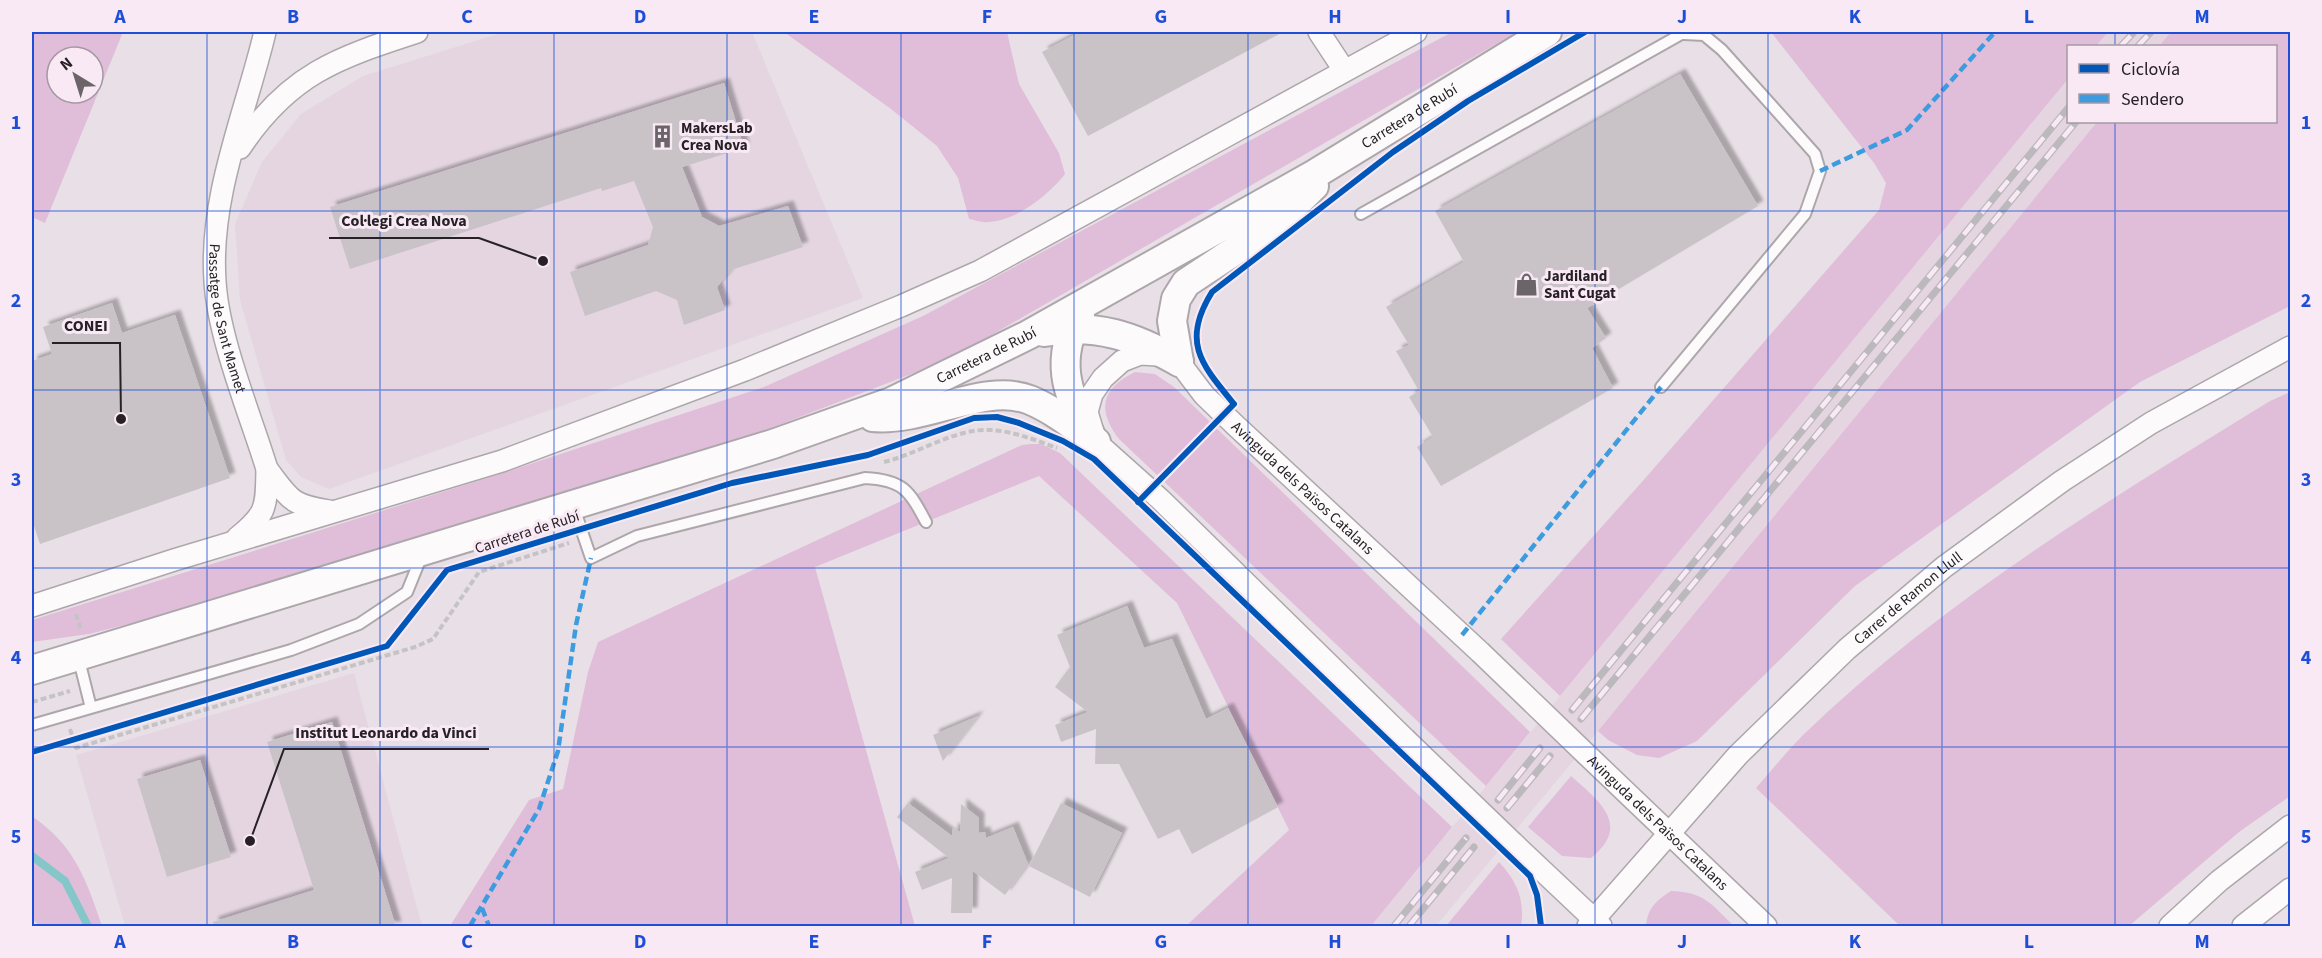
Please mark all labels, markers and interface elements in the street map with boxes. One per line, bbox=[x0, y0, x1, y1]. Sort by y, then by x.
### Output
text: A bbox=[113, 3, 126, 31]
text: B bbox=[287, 3, 299, 31]
text: C bbox=[461, 3, 473, 31]
text: D bbox=[634, 3, 646, 31]
text: E bbox=[809, 3, 819, 31]
text: F bbox=[982, 3, 992, 31]
text: G bbox=[1155, 3, 1167, 31]
text: H bbox=[1328, 3, 1342, 31]
text: I bbox=[1505, 3, 1511, 31]
text: J bbox=[1677, 3, 1687, 31]
text: K bbox=[1849, 3, 1862, 31]
text: L bbox=[2024, 3, 2034, 31]
text: M bbox=[2194, 3, 2210, 31]
north arrow bbox=[45, 45, 105, 105]
legend bbox=[2067, 45, 2277, 123]
text: N bbox=[55, 52, 77, 76]
text: Ciclovía bbox=[2121, 57, 2180, 82]
street label: Carretera de Rubí bbox=[1358, 79, 1463, 154]
text: Sendero bbox=[2121, 87, 2184, 112]
text: 1 bbox=[11, 109, 21, 137]
text: 1 bbox=[2301, 109, 2311, 137]
place label: MakersLab Crea Nova bbox=[681, 118, 753, 156]
building icon: MakersLab Crea Nova bbox=[650, 124, 676, 150]
callout: Col·legi Crea Nova bbox=[329, 204, 479, 238]
text: Col·legi Crea Nova bbox=[341, 210, 467, 232]
street label: Passatge de Sant Mamet bbox=[203, 243, 251, 396]
place label: Jardiland Sant Cugat bbox=[1544, 266, 1616, 304]
shop icon: Jardiland Sant Cugat bbox=[1513, 272, 1539, 298]
text: 2 bbox=[11, 287, 21, 315]
text: 2 bbox=[2301, 287, 2311, 315]
callout: CONEI bbox=[52, 309, 120, 343]
text: CONEI bbox=[64, 315, 108, 337]
street label: Carretera de Rubí bbox=[933, 322, 1042, 389]
street label: Avinguda dels Països Catalans bbox=[1227, 417, 1378, 560]
text: 3 bbox=[11, 466, 21, 494]
text: 3 bbox=[2301, 466, 2311, 494]
street label: Carretera de Rubí bbox=[472, 505, 583, 559]
street label: Carrer de Ramon Llull bbox=[1849, 547, 1967, 650]
text: 4 bbox=[11, 644, 22, 672]
text: 4 bbox=[2301, 644, 2312, 672]
callout: Institut Leonardo da Vinci bbox=[284, 715, 489, 749]
text: Institut Leonardo da Vinci bbox=[295, 722, 477, 744]
street label: Avinguda dels Països Catalans bbox=[1582, 751, 1733, 895]
text: 5 bbox=[11, 823, 21, 851]
text: 5 bbox=[2301, 823, 2311, 851]
text: A bbox=[113, 928, 126, 956]
text: B bbox=[287, 928, 299, 956]
text: C bbox=[461, 928, 473, 956]
text: D bbox=[634, 928, 646, 956]
text: E bbox=[809, 928, 819, 956]
text: F bbox=[982, 928, 992, 956]
text: G bbox=[1155, 928, 1167, 956]
text: H bbox=[1328, 928, 1342, 956]
text: I bbox=[1505, 928, 1511, 956]
text: J bbox=[1677, 928, 1687, 956]
text: K bbox=[1849, 928, 1862, 956]
text: L bbox=[2024, 928, 2034, 956]
text: M bbox=[2194, 928, 2210, 956]

